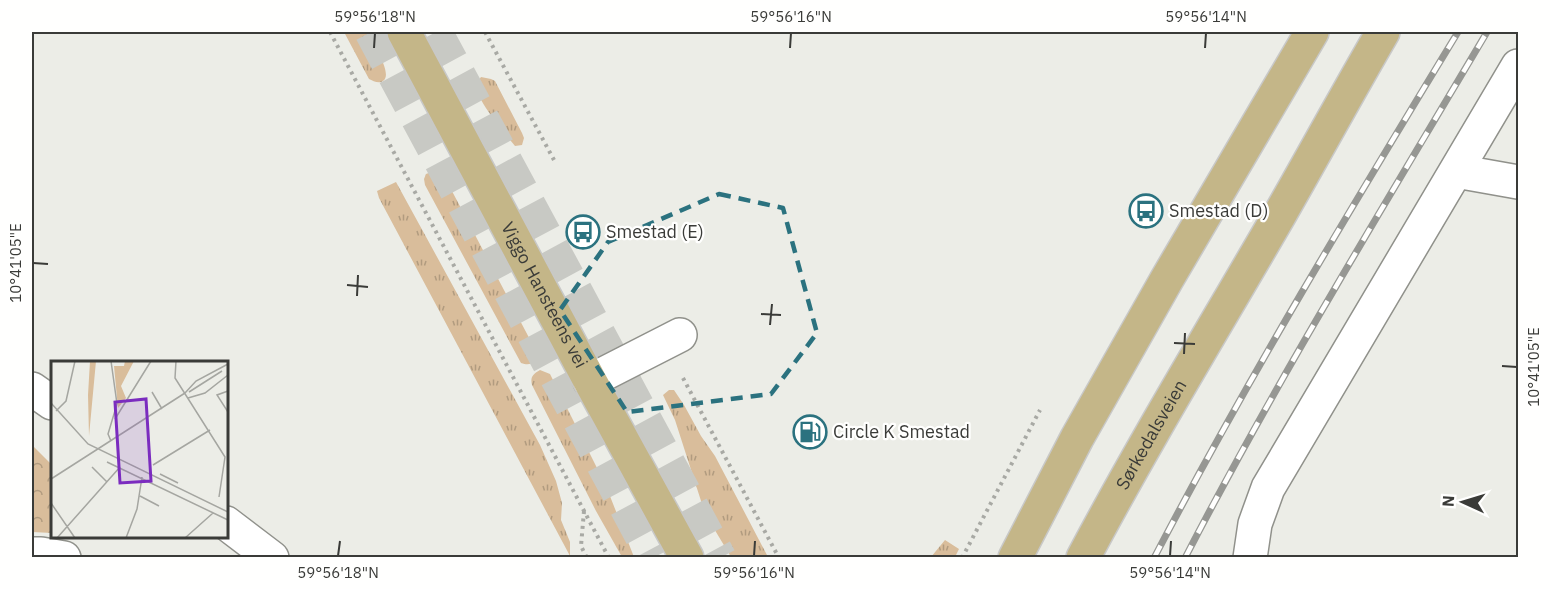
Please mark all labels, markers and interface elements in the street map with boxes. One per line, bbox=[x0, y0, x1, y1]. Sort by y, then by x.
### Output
text: 59°56'18"N bbox=[334, 7, 416, 26]
text: 59°56'16"N bbox=[750, 7, 832, 26]
text: 59°56'14"N bbox=[1165, 7, 1247, 26]
bus stop icon: Smestad (D) bbox=[1128, 193, 1164, 229]
place label: Smestad (D) bbox=[1169, 199, 1268, 222]
bus stop icon: Smestad (E) bbox=[565, 214, 601, 250]
street label: Viggo Hansteens vei bbox=[496, 218, 593, 372]
place label: Smestad (E) bbox=[606, 220, 704, 243]
text: 10°41'05"E bbox=[6, 223, 25, 303]
text: 10°41'05"E bbox=[1524, 327, 1543, 407]
inset map bbox=[51, 361, 228, 538]
street label: Sørkedalsveien bbox=[1110, 375, 1192, 494]
fuel station icon: Circle K Smestad bbox=[792, 414, 828, 450]
place label: Circle K Smestad bbox=[833, 420, 970, 443]
north arrow bbox=[1433, 472, 1493, 532]
text: N bbox=[1438, 494, 1458, 507]
text: 59°56'18"N bbox=[297, 563, 379, 582]
text: 59°56'16"N bbox=[713, 563, 795, 582]
text: 59°56'14"N bbox=[1129, 563, 1211, 582]

